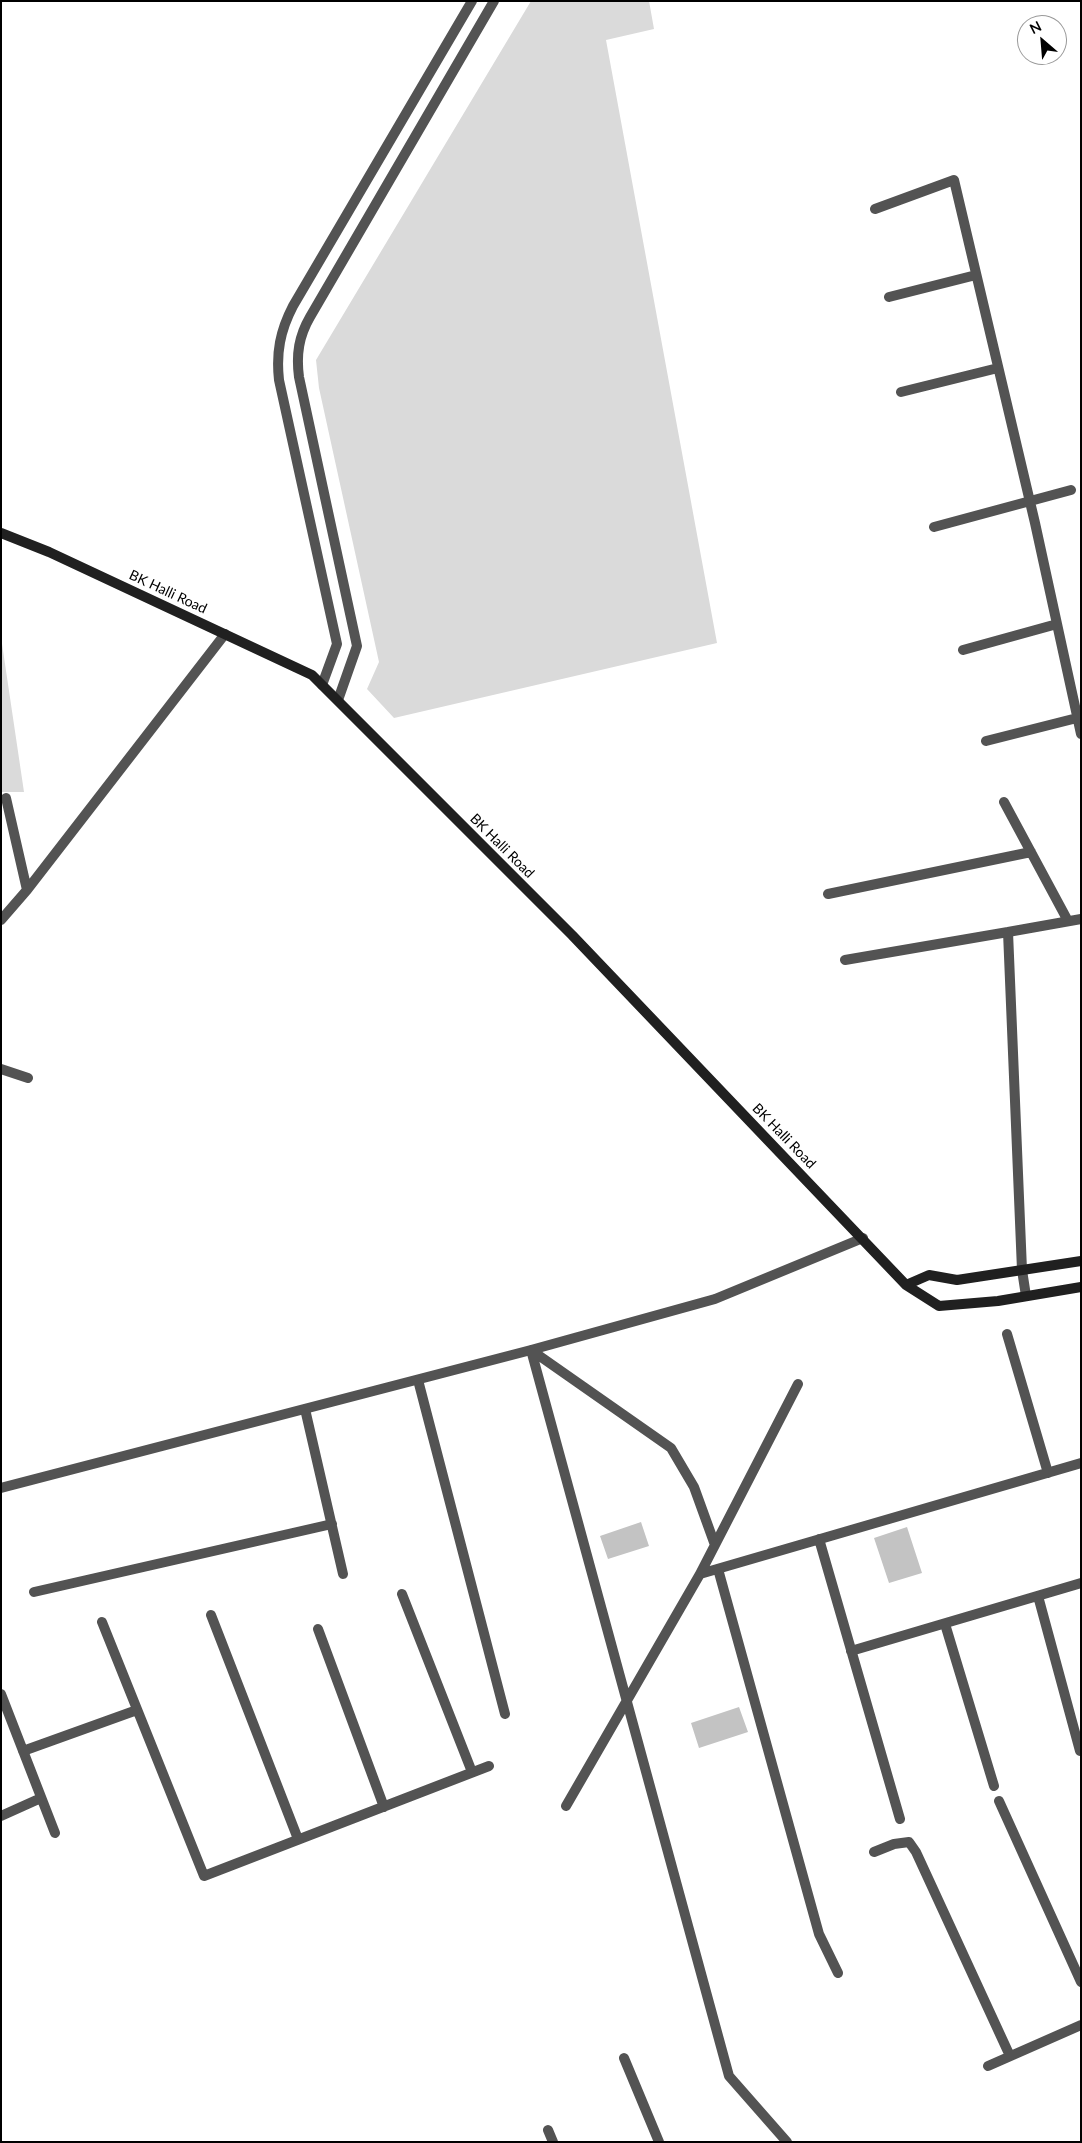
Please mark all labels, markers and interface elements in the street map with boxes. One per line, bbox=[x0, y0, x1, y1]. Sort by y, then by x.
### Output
north arrow bbox=[1017, 15, 1067, 65]
text: N bbox=[1027, 17, 1044, 37]
street label: BK Halli Road bbox=[126, 567, 210, 617]
street label: BK Halli Road bbox=[466, 810, 538, 882]
street label: BK Halli Road bbox=[749, 1100, 819, 1172]

